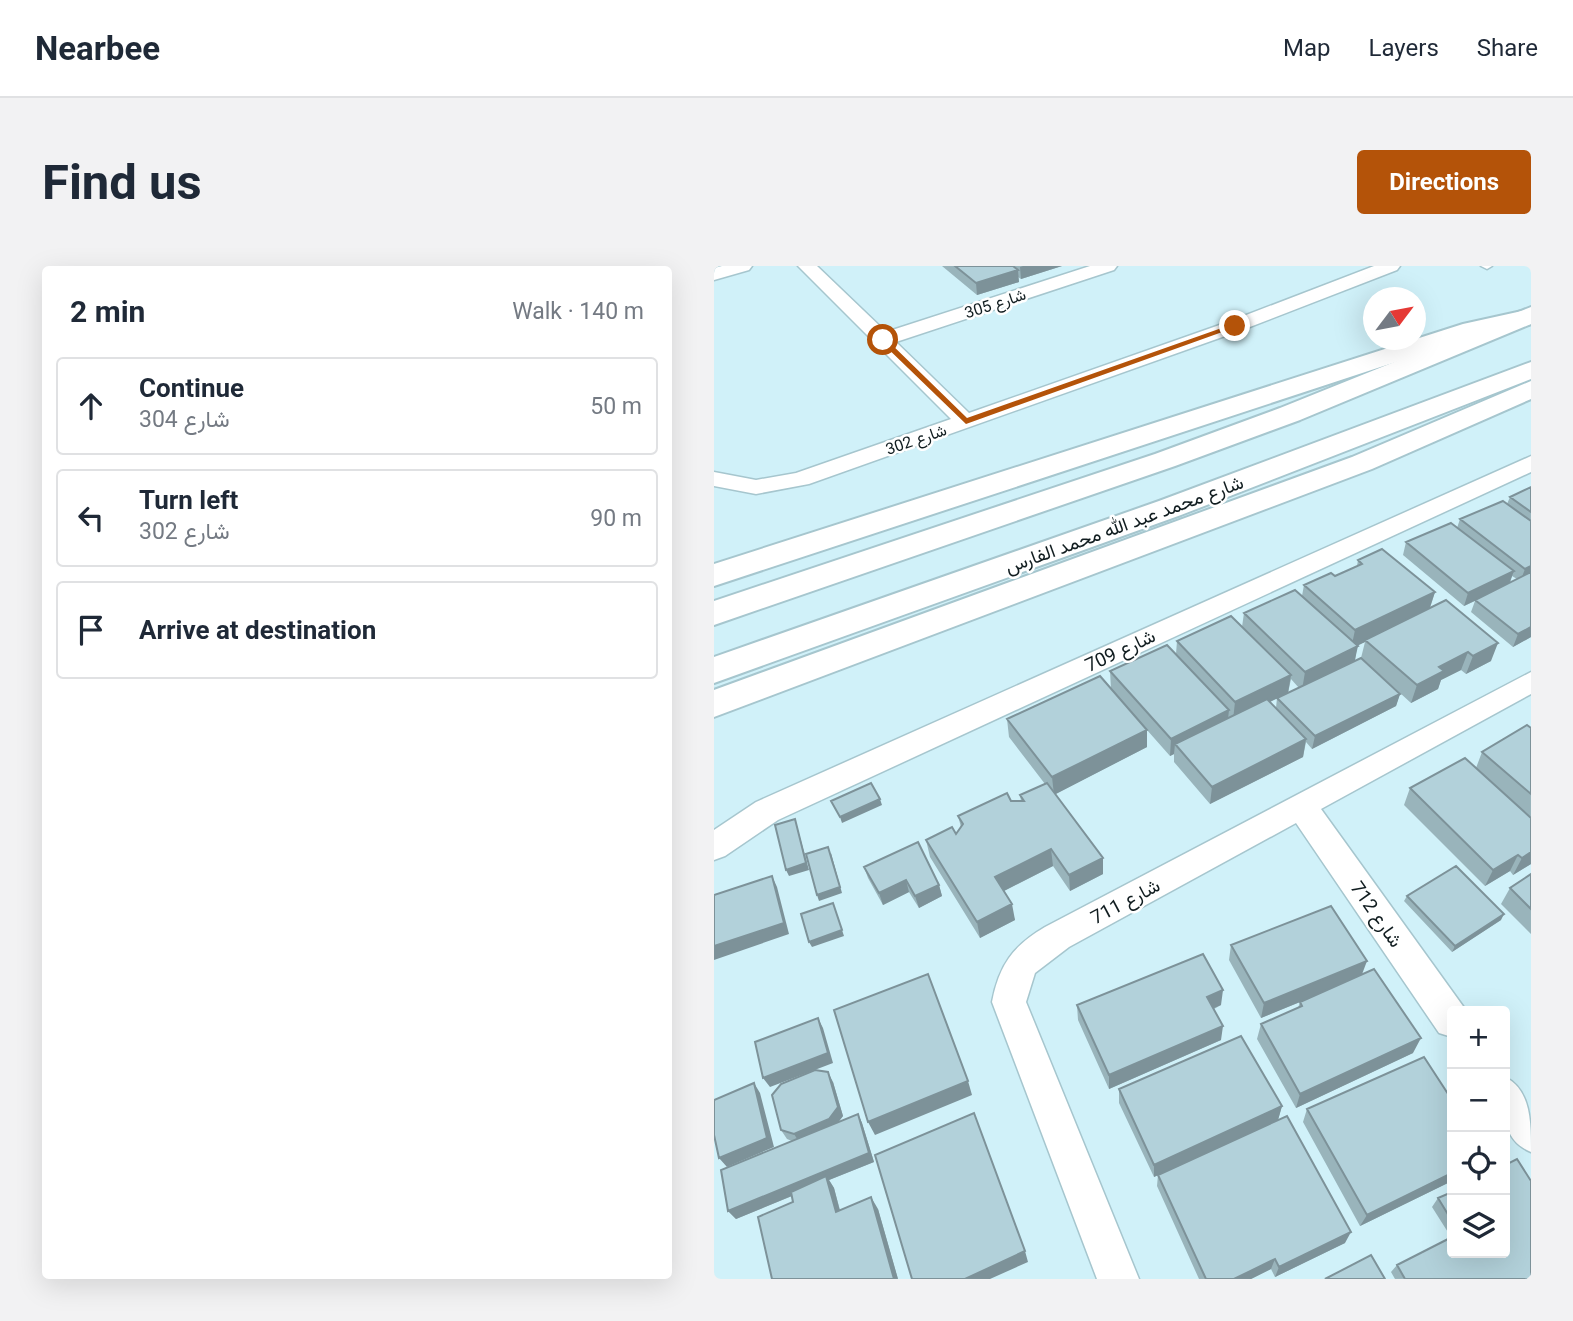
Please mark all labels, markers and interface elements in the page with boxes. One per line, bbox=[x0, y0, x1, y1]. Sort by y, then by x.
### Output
text: Nearbee bbox=[35, 29, 160, 68]
text: Map bbox=[1283, 34, 1331, 62]
text: Layers bbox=[1369, 34, 1439, 62]
text: Share bbox=[1477, 34, 1538, 62]
button: Directions bbox=[1357, 150, 1531, 214]
text: Find us bbox=[42, 154, 202, 211]
street label: شارع 305 bbox=[962, 285, 1029, 324]
north arrow bbox=[1363, 287, 1426, 350]
text: 2 min bbox=[70, 294, 145, 329]
text: Walk · 140 m bbox=[512, 298, 644, 325]
route end bbox=[1219, 310, 1250, 341]
route start bbox=[867, 324, 898, 355]
text: Continue bbox=[139, 373, 244, 403]
icon: ahead bbox=[72, 387, 110, 425]
text: 50 m bbox=[590, 393, 642, 420]
text: شارع 304 bbox=[139, 406, 230, 433]
street label: شارع 302 bbox=[883, 420, 950, 461]
street label: شارع محمد عبد الله محمد الفارس bbox=[1002, 471, 1247, 579]
text: Turn left bbox=[139, 485, 238, 515]
icon: left bbox=[72, 499, 110, 537]
text: 90 m bbox=[590, 505, 642, 532]
text: شارع 302 bbox=[139, 518, 230, 545]
icon: arrive bbox=[72, 611, 110, 649]
text: Arrive at destination bbox=[139, 615, 376, 645]
street label: شارع 709 bbox=[1081, 624, 1159, 678]
street label: شارع 711 bbox=[1087, 874, 1164, 930]
street label: شارع 712 bbox=[1345, 877, 1408, 952]
map controls bbox=[1447, 1006, 1510, 1258]
button: + bbox=[1447, 1006, 1510, 1069]
button: − bbox=[1447, 1069, 1510, 1132]
button: locate bbox=[1447, 1132, 1510, 1195]
button: layers bbox=[1447, 1195, 1510, 1258]

